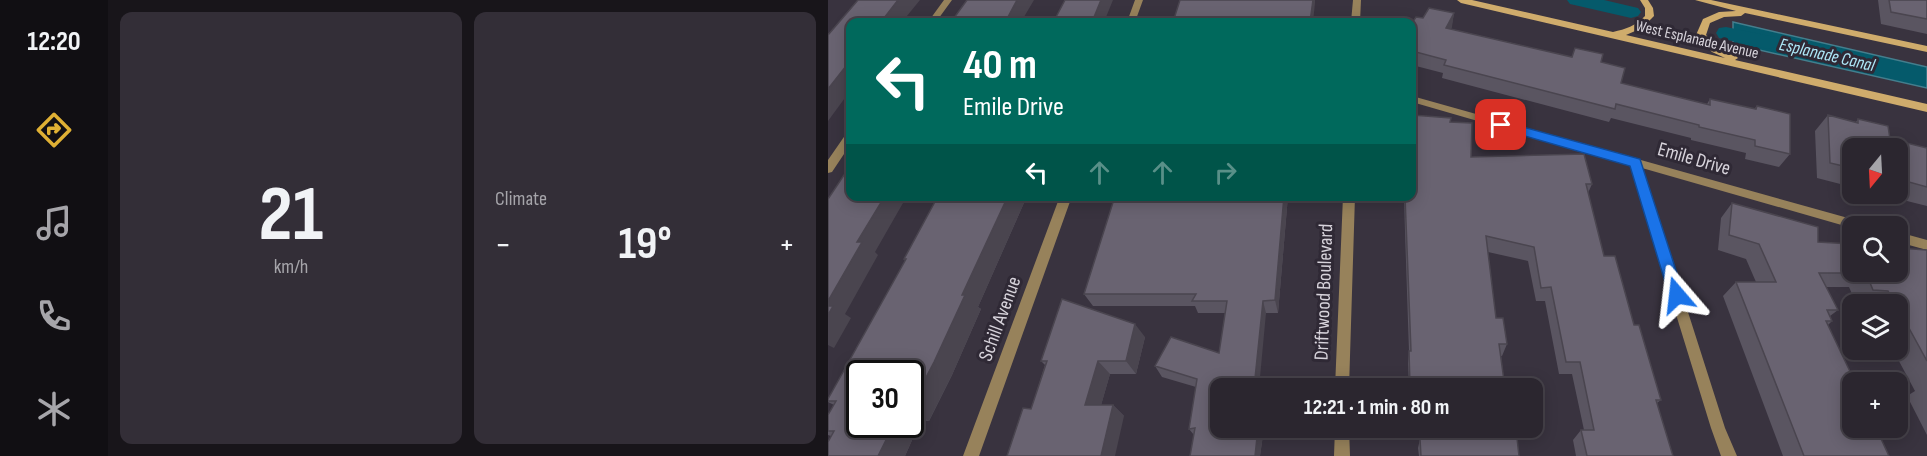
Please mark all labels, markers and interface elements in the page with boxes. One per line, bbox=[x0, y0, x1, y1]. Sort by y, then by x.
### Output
street label: West Esplanade Avenue bbox=[1634, 17, 1760, 63]
text: 12:20 bbox=[27, 26, 81, 58]
water label: Esplanade Canal bbox=[1777, 34, 1877, 76]
text: 40 m bbox=[963, 40, 1037, 91]
icon: left bbox=[864, 42, 942, 120]
text: Emile Drive bbox=[963, 91, 1064, 123]
pin bbox=[1475, 99, 1526, 150]
icon: arrive bbox=[1484, 108, 1517, 141]
icon: directions bbox=[33, 109, 75, 151]
street label: Emile Drive bbox=[1655, 137, 1733, 181]
north arrow bbox=[1842, 138, 1908, 204]
map controls bbox=[1842, 138, 1908, 438]
icon: left bbox=[1020, 156, 1053, 189]
icon: ahead bbox=[1083, 156, 1116, 189]
icon: ahead bbox=[1146, 156, 1179, 189]
icon: right bbox=[1209, 156, 1242, 189]
text: 21 bbox=[259, 169, 323, 262]
text: Climate bbox=[495, 187, 547, 211]
icon: music bbox=[33, 202, 75, 244]
button: search bbox=[1842, 216, 1908, 282]
text: 19° bbox=[618, 217, 672, 272]
street label: Driftwood Boulevard bbox=[1310, 223, 1338, 361]
text: − bbox=[495, 225, 511, 265]
text: + bbox=[779, 225, 795, 265]
text: km/h bbox=[274, 255, 308, 279]
position arrow bbox=[1645, 263, 1709, 327]
street label: Schill Avenue bbox=[974, 273, 1026, 365]
button: layers bbox=[1842, 294, 1908, 360]
icon: phone bbox=[33, 295, 75, 337]
speed limit sign: 30 bbox=[846, 360, 924, 438]
button: + bbox=[1842, 372, 1908, 438]
icon: climate bbox=[33, 388, 75, 430]
text: 12:21 · 1 min · 80 m bbox=[1304, 394, 1449, 421]

